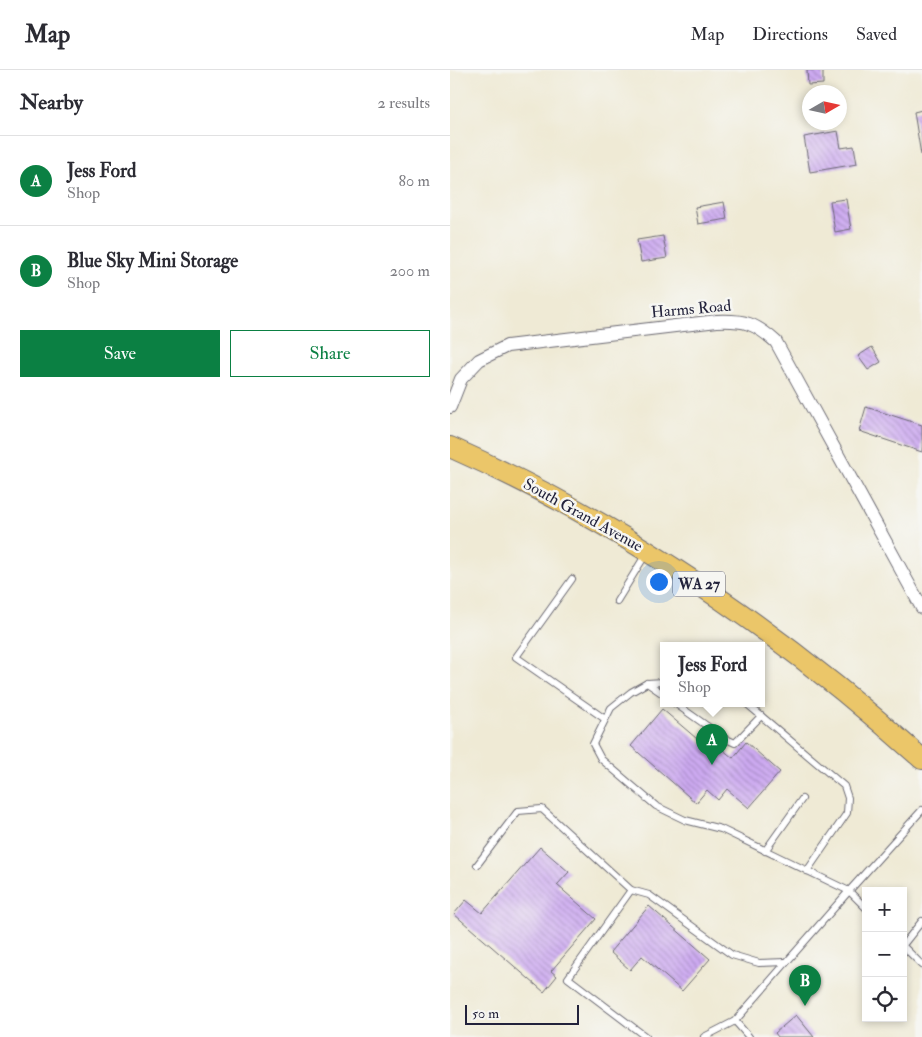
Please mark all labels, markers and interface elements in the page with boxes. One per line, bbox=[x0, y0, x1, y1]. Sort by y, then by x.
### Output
text: Map bbox=[25, 19, 70, 50]
text: Map bbox=[691, 23, 724, 46]
text: Directions bbox=[752, 23, 828, 46]
text: Saved bbox=[856, 23, 897, 46]
north arrow bbox=[802, 85, 847, 130]
text: Nearby bbox=[20, 89, 83, 116]
text: 2 results bbox=[377, 93, 430, 113]
text: Jess Ford bbox=[67, 159, 136, 183]
text: A bbox=[31, 171, 41, 191]
text: 80 m bbox=[399, 171, 430, 191]
text: Shop bbox=[67, 183, 100, 203]
text: Blue Sky Mini Storage bbox=[67, 249, 238, 273]
text: B bbox=[31, 261, 41, 281]
text: 200 m bbox=[390, 261, 430, 281]
text: Shop bbox=[67, 273, 100, 293]
street label: Harms Road bbox=[650, 296, 732, 322]
button: Save bbox=[20, 330, 220, 377]
button: Share bbox=[230, 330, 430, 377]
street label: South Grand Avenue bbox=[520, 474, 647, 556]
your location bbox=[646, 569, 672, 595]
road number: WA 27 bbox=[673, 572, 725, 596]
popup bbox=[660, 642, 765, 707]
text: Jess Ford bbox=[678, 653, 747, 677]
text: Shop bbox=[678, 677, 711, 697]
pin: A bbox=[696, 724, 728, 765]
map controls bbox=[862, 887, 907, 1022]
button: + bbox=[862, 887, 907, 932]
button: − bbox=[862, 932, 907, 977]
pin: B bbox=[789, 965, 821, 1006]
button: locate bbox=[862, 977, 907, 1022]
scale bar bbox=[465, 1002, 579, 1025]
text: 50 m bbox=[472, 1005, 499, 1022]

